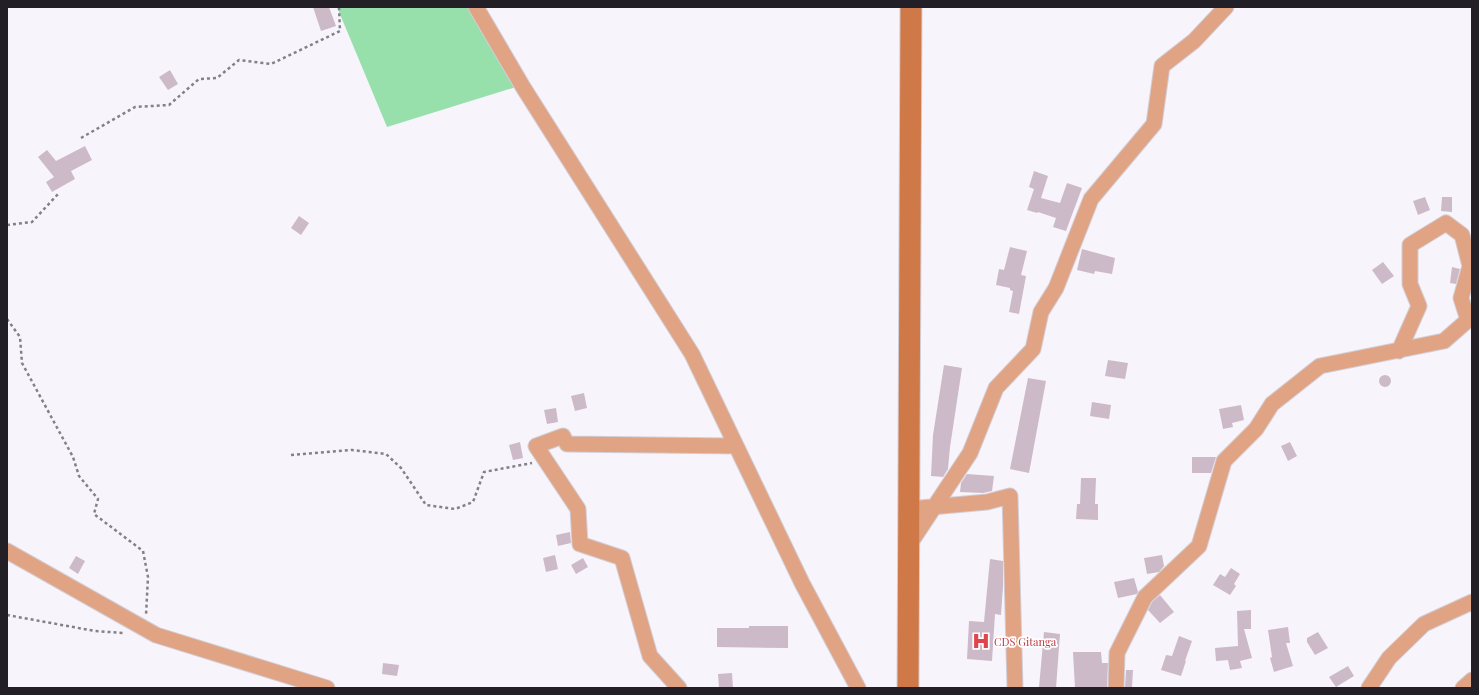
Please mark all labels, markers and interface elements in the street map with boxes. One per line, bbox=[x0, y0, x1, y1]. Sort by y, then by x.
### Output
hospital icon: CDS Gitanga bbox=[971, 631, 991, 651]
place label: CDS Gitanga bbox=[994, 634, 1057, 649]

